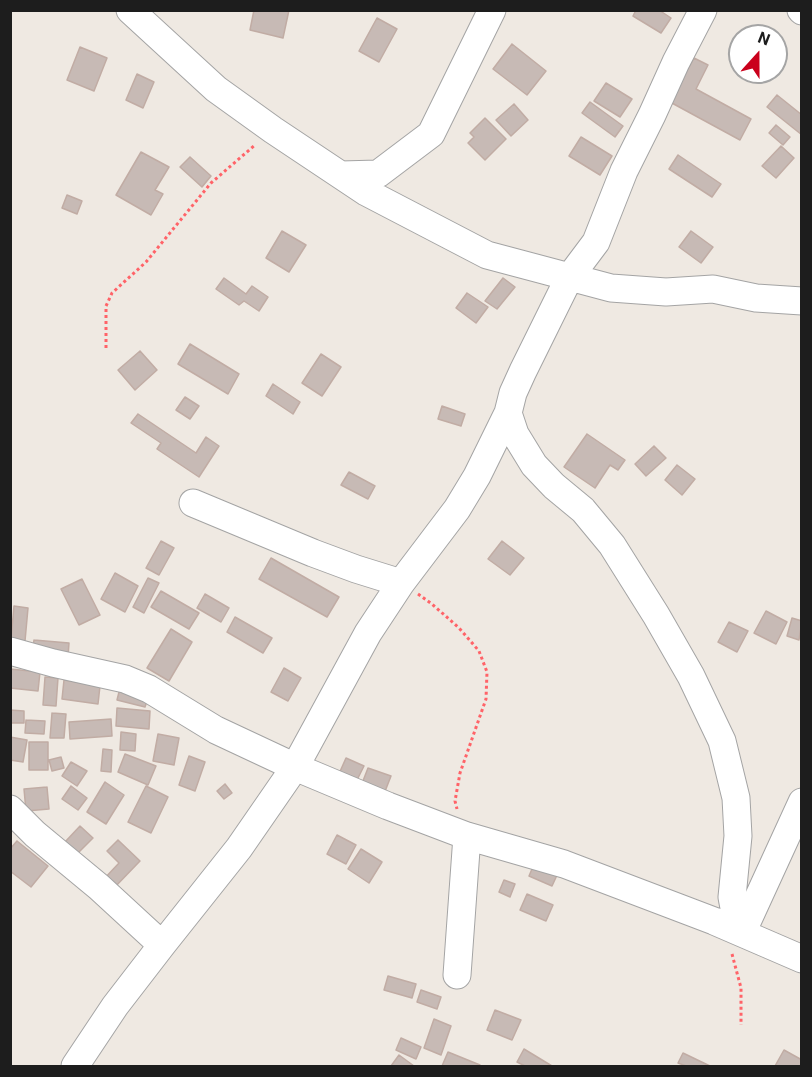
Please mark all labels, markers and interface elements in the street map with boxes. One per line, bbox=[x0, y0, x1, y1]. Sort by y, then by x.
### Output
north arrow bbox=[728, 24, 788, 84]
text: N bbox=[755, 28, 773, 49]

